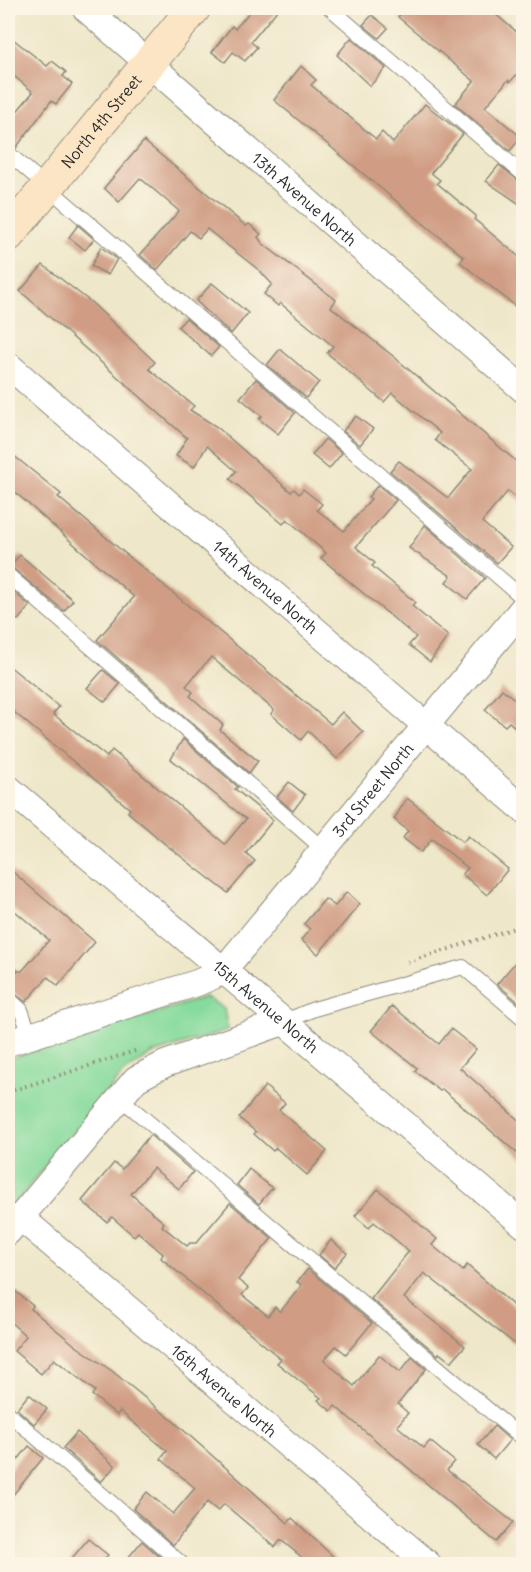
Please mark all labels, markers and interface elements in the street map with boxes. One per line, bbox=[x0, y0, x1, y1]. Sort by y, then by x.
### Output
street label: North 4th Street bbox=[57, 70, 146, 172]
street label: 13th Avenue North bbox=[248, 148, 361, 250]
street label: 14th Avenue North bbox=[209, 536, 322, 638]
street label: 3rd Street North bbox=[328, 739, 417, 841]
street label: 15th Avenue North bbox=[209, 956, 323, 1057]
street label: 16th Avenue North bbox=[167, 1340, 281, 1441]

